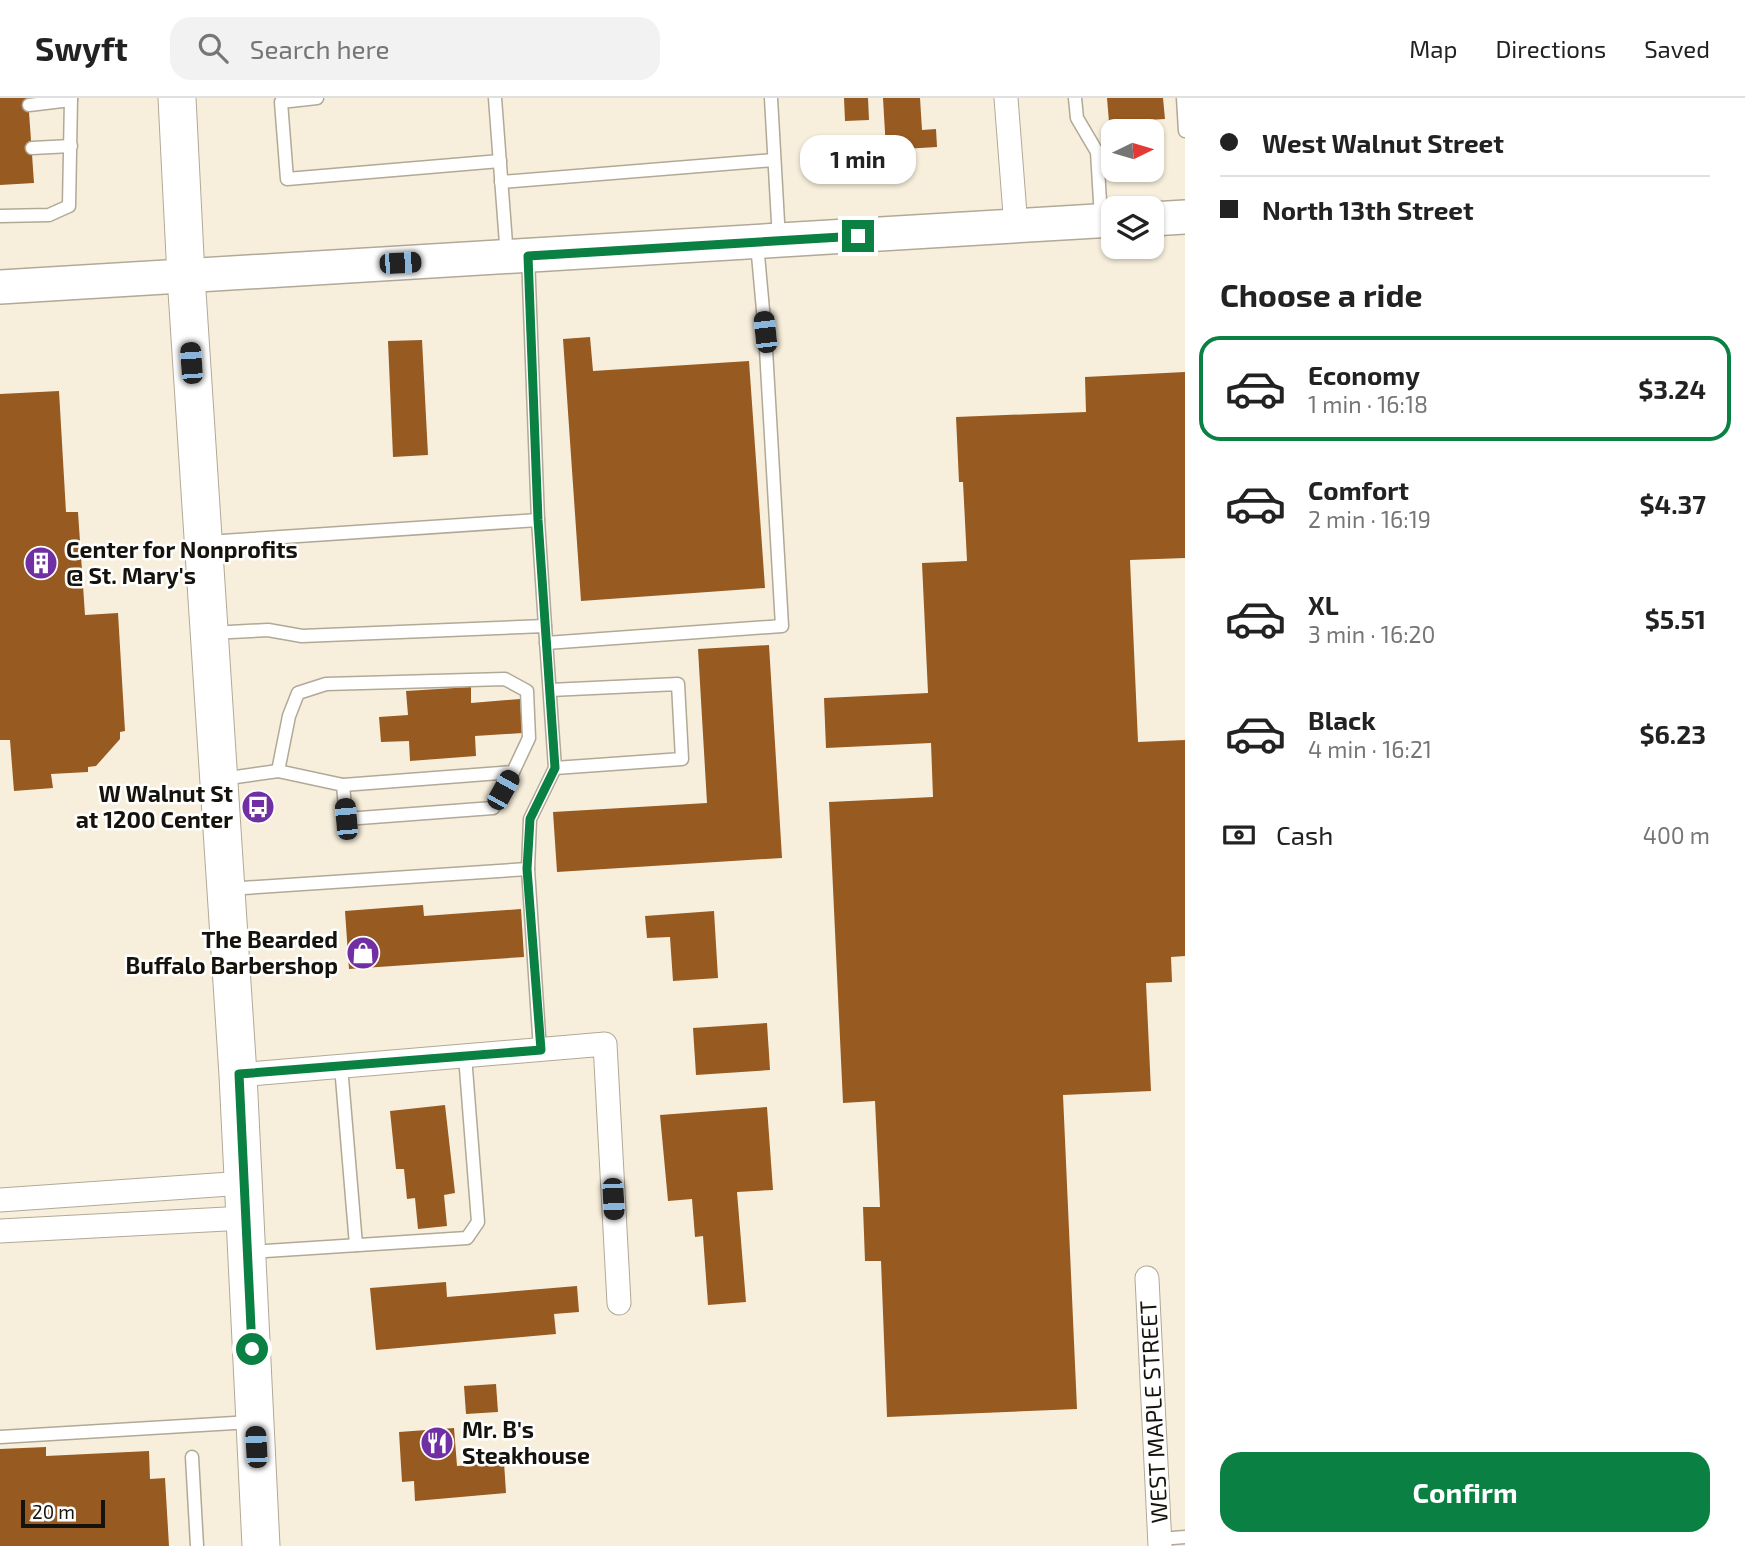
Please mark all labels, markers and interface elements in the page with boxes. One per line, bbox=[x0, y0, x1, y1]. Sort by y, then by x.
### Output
search box bbox=[170, 17, 660, 80]
text: Swyft bbox=[35, 28, 128, 68]
icon: search bbox=[194, 29, 232, 67]
text: Search here bbox=[250, 33, 390, 64]
text: Map bbox=[1409, 34, 1457, 63]
text: Directions bbox=[1495, 34, 1606, 63]
text: Saved bbox=[1644, 34, 1710, 63]
north arrow bbox=[1101, 119, 1164, 182]
map controls bbox=[1101, 119, 1164, 259]
text: West Walnut Street bbox=[1262, 127, 1504, 158]
callout: 1 min bbox=[800, 135, 916, 184]
text: 1 min bbox=[830, 145, 886, 173]
text: North 13th Street bbox=[1262, 194, 1474, 225]
button: layers bbox=[1101, 196, 1164, 259]
route end bbox=[842, 220, 874, 252]
car bbox=[379, 251, 422, 275]
text: Choose a ride bbox=[1220, 275, 1423, 313]
car bbox=[753, 310, 778, 354]
car bbox=[180, 341, 203, 385]
icon: car bbox=[1224, 357, 1287, 420]
text: Economy bbox=[1308, 359, 1420, 390]
text: $3.24 bbox=[1638, 373, 1706, 404]
text: 1 min · 16:18 bbox=[1308, 390, 1428, 418]
icon: car bbox=[1224, 472, 1287, 535]
text: Comfort bbox=[1308, 474, 1409, 505]
text: $4.37 bbox=[1640, 488, 1706, 519]
text: 2 min · 16:19 bbox=[1308, 505, 1431, 533]
place label: Center for Nonprofits @ St. Mary's bbox=[66, 535, 298, 589]
building icon: Center for Nonprofits @ St. Mary's bbox=[22, 544, 60, 582]
icon: car bbox=[1224, 587, 1287, 650]
text: XL bbox=[1308, 589, 1339, 620]
text: $5.51 bbox=[1645, 603, 1706, 634]
text: 3 min · 16:20 bbox=[1308, 620, 1435, 648]
icon: car bbox=[1224, 702, 1287, 765]
text: Black bbox=[1308, 704, 1376, 735]
text: $6.23 bbox=[1639, 718, 1706, 749]
text: 4 min · 16:21 bbox=[1308, 735, 1432, 763]
car bbox=[484, 767, 523, 813]
place label: W Walnut St at 1200 Center bbox=[76, 779, 233, 833]
bus stop icon: W Walnut St at 1200 Center bbox=[239, 788, 277, 826]
car bbox=[334, 797, 359, 841]
icon: cash bbox=[1220, 816, 1258, 854]
text: Cash bbox=[1276, 819, 1333, 850]
text: 400 m bbox=[1643, 821, 1710, 849]
place label: The Bearded Buffalo Barbershop bbox=[126, 925, 338, 979]
shop icon: The Bearded Buffalo Barbershop bbox=[344, 934, 382, 972]
car bbox=[602, 1177, 625, 1221]
street label: WEST MAPLE STREET bbox=[1133, 1300, 1173, 1524]
route start bbox=[236, 1333, 268, 1365]
place label: Mr. B's Steakhouse bbox=[462, 1415, 590, 1469]
restaurant icon: Mr. B's Steakhouse bbox=[418, 1424, 456, 1462]
car bbox=[245, 1425, 268, 1469]
button: Confirm bbox=[1220, 1452, 1710, 1532]
scale bar bbox=[21, 1497, 105, 1529]
text: 20 m bbox=[32, 1500, 75, 1523]

